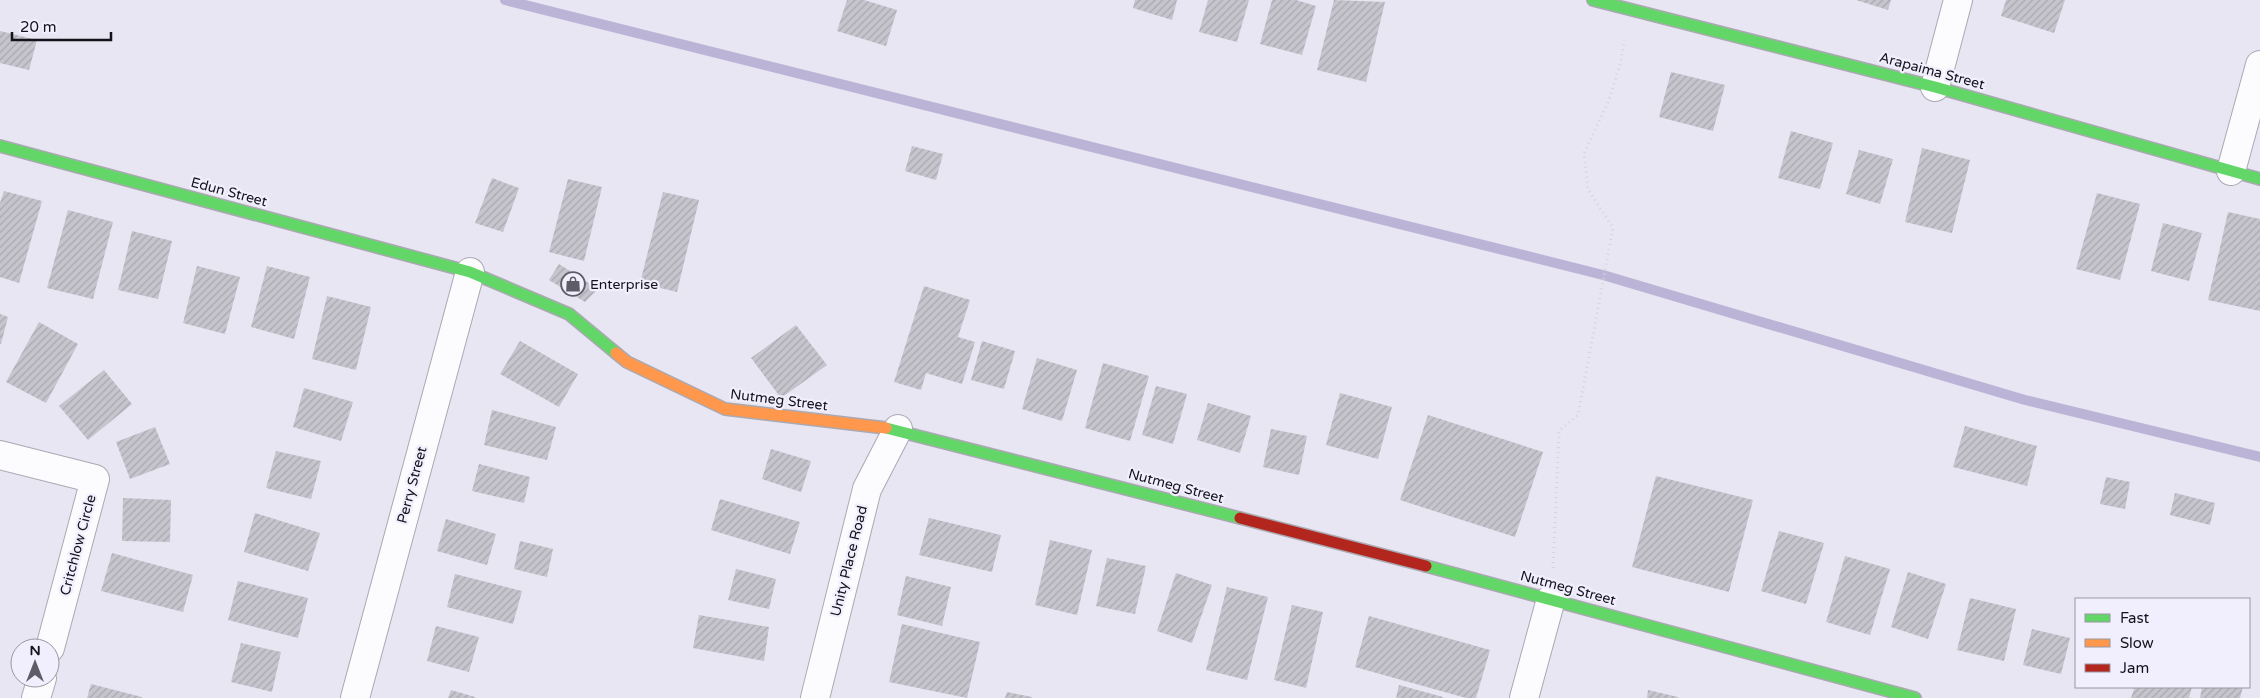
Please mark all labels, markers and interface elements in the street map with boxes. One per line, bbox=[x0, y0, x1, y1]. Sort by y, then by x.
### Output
scale bar bbox=[12, 10, 111, 42]
text: 20 m bbox=[20, 18, 57, 36]
street label: Arapaima Street bbox=[1878, 49, 1987, 93]
street label: Edun Street bbox=[189, 174, 270, 211]
shop icon: Enterprise bbox=[560, 271, 586, 297]
place label: Enterprise bbox=[590, 276, 658, 293]
street label: Nutmeg Street bbox=[729, 386, 829, 414]
street label: Perry Street bbox=[394, 444, 431, 525]
street label: Nutmeg Street bbox=[1126, 465, 1226, 507]
street label: Critchlow Circle bbox=[56, 493, 100, 597]
street label: Unity Place Road bbox=[827, 504, 871, 618]
street label: Nutmeg Street bbox=[1518, 567, 1618, 609]
legend bbox=[2075, 598, 2250, 688]
text: Fast bbox=[2120, 609, 2150, 627]
text: Slow bbox=[2120, 634, 2154, 652]
north arrow bbox=[10, 638, 60, 688]
text: N bbox=[29, 642, 41, 659]
text: Jam bbox=[2120, 659, 2149, 677]

